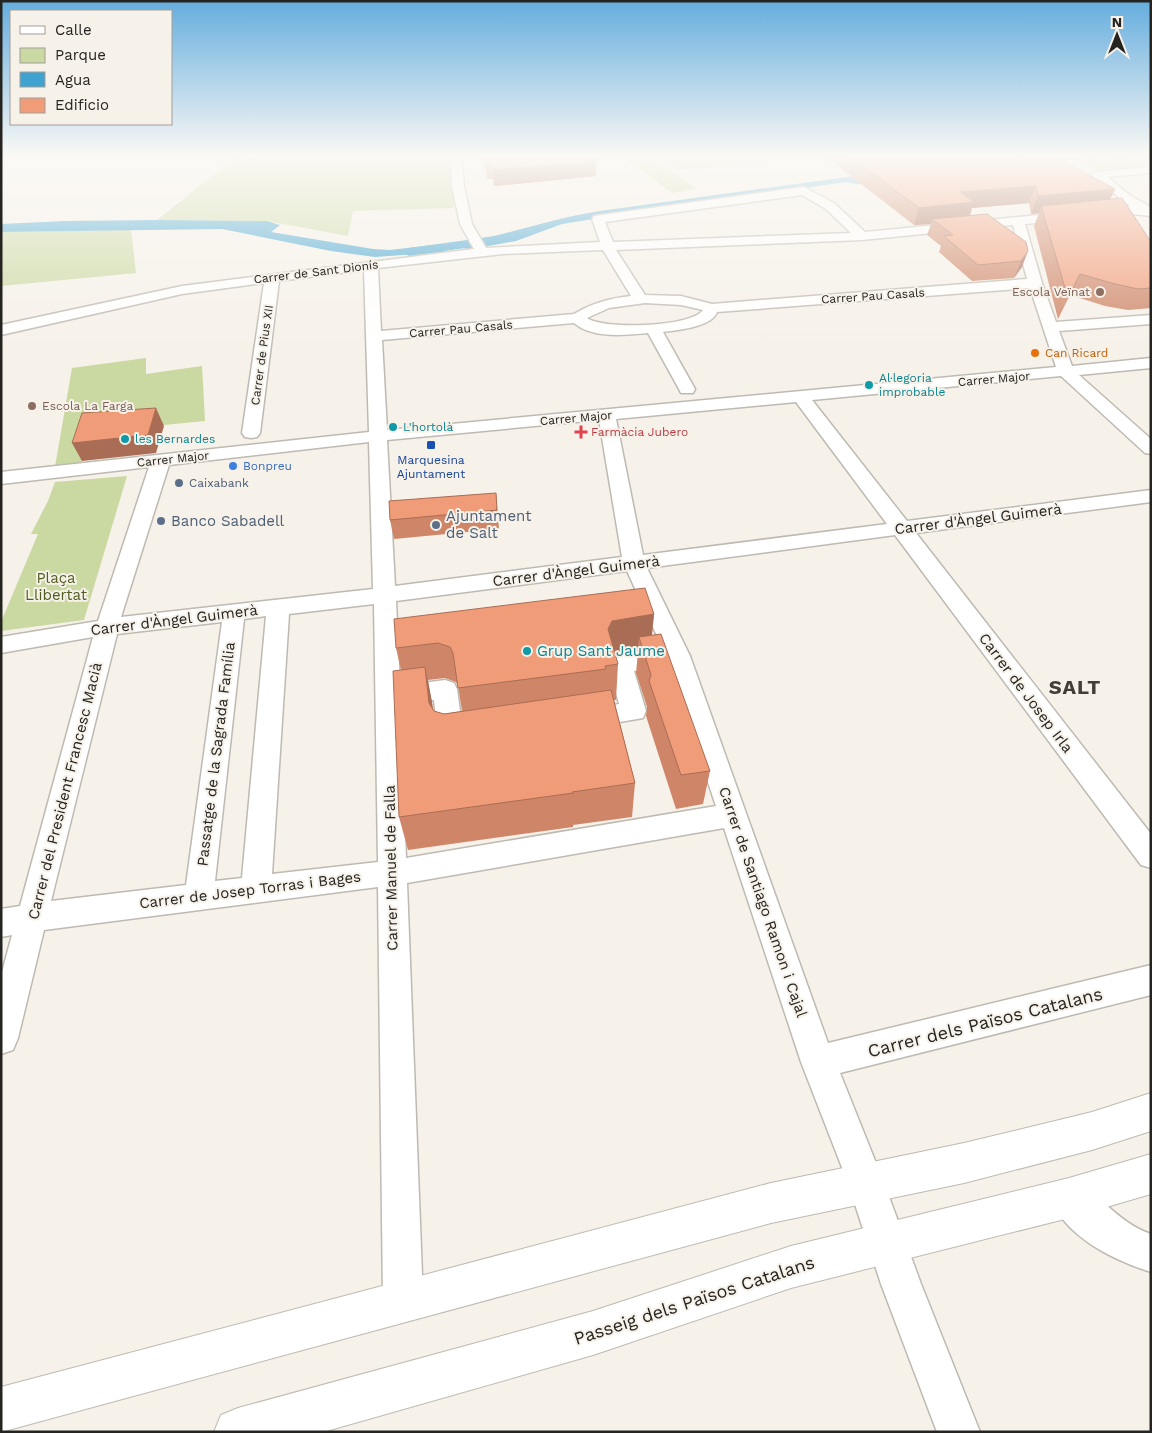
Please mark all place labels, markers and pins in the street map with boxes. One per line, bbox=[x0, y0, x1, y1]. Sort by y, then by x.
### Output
place label: Escola Veïnat bbox=[1012, 285, 1090, 299]
marker: Escola Veïnat bbox=[1094, 286, 1106, 298]
place label: Can Ricard bbox=[1045, 346, 1108, 360]
marker: Can Ricard bbox=[1029, 347, 1041, 359]
place label: Al·legoria improbable bbox=[879, 371, 946, 399]
marker: Al·legoria improbable bbox=[863, 379, 875, 391]
place label: Escola La Farga bbox=[42, 399, 133, 413]
marker: Escola La Farga bbox=[26, 400, 38, 412]
place label: L'hortolà bbox=[403, 420, 454, 434]
marker: L'hortolà bbox=[387, 421, 399, 433]
place label: Farmàcia Jubero bbox=[591, 425, 688, 439]
marker: Farmàcia Jubero bbox=[575, 426, 587, 438]
place label: les Bernardes bbox=[135, 432, 215, 446]
marker: les Bernardes bbox=[119, 433, 131, 445]
marker: Marquesina Ajuntament bbox=[425, 439, 437, 451]
place label: Marquesina Ajuntament bbox=[397, 453, 465, 481]
place label: Bonpreu bbox=[243, 459, 292, 473]
marker: Bonpreu bbox=[227, 460, 239, 472]
place label: Caixabank bbox=[189, 476, 249, 490]
marker: Caixabank bbox=[173, 477, 185, 489]
place label: Ajuntament de Salt bbox=[446, 507, 532, 542]
place label: Banco Sabadell bbox=[171, 512, 285, 530]
marker: Banco Sabadell bbox=[155, 515, 167, 527]
marker: Ajuntament de Salt bbox=[430, 519, 442, 531]
place label: Grup Sant Jaume bbox=[537, 642, 665, 660]
marker: Grup Sant Jaume bbox=[521, 645, 533, 657]

